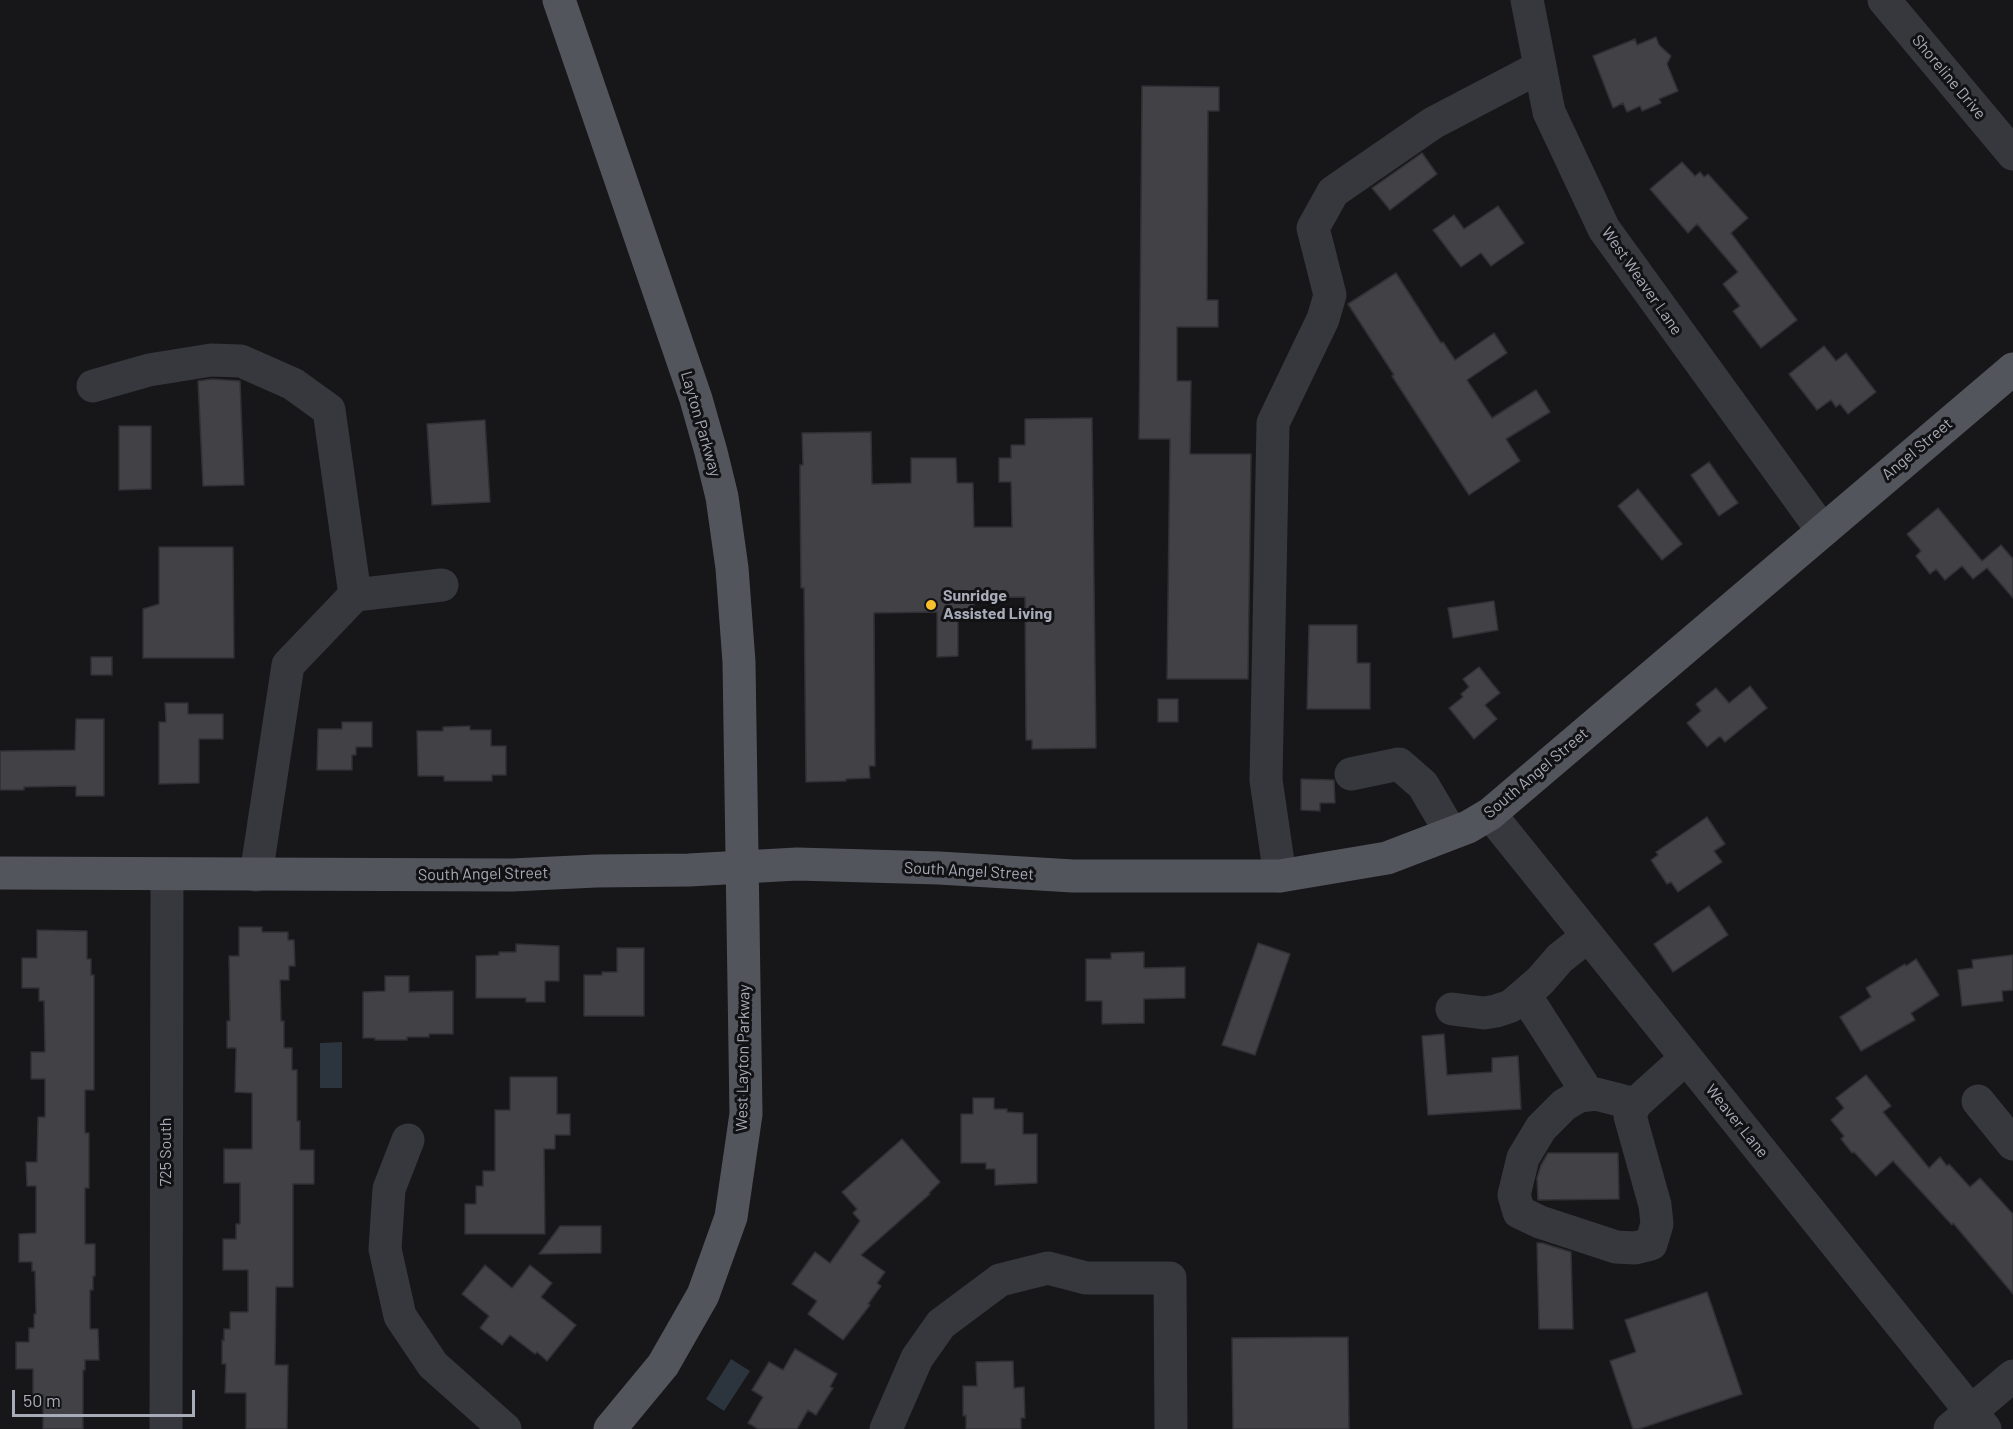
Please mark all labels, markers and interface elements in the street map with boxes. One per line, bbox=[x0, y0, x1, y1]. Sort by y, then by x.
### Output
street label: Shoreline Drive bbox=[1908, 31, 1990, 123]
street label: West Weaver Lane bbox=[1598, 223, 1686, 339]
street label: Layton Parkway bbox=[677, 369, 725, 479]
street label: Angel Street bbox=[1878, 414, 1956, 484]
place label: Sunridge Assisted Living bbox=[943, 586, 1052, 624]
marker: Sunridge Assisted Living bbox=[924, 598, 938, 612]
street label: South Angel Street bbox=[1480, 724, 1592, 822]
street label: South Angel Street bbox=[903, 858, 1035, 884]
street label: South Angel Street bbox=[418, 863, 548, 885]
street label: West Layton Parkway bbox=[732, 984, 754, 1132]
street label: Weaver Lane bbox=[1702, 1080, 1772, 1162]
street label: 725 South bbox=[156, 1118, 176, 1186]
scale bar bbox=[15, 1378, 198, 1416]
text: 50 m bbox=[23, 1389, 61, 1411]

